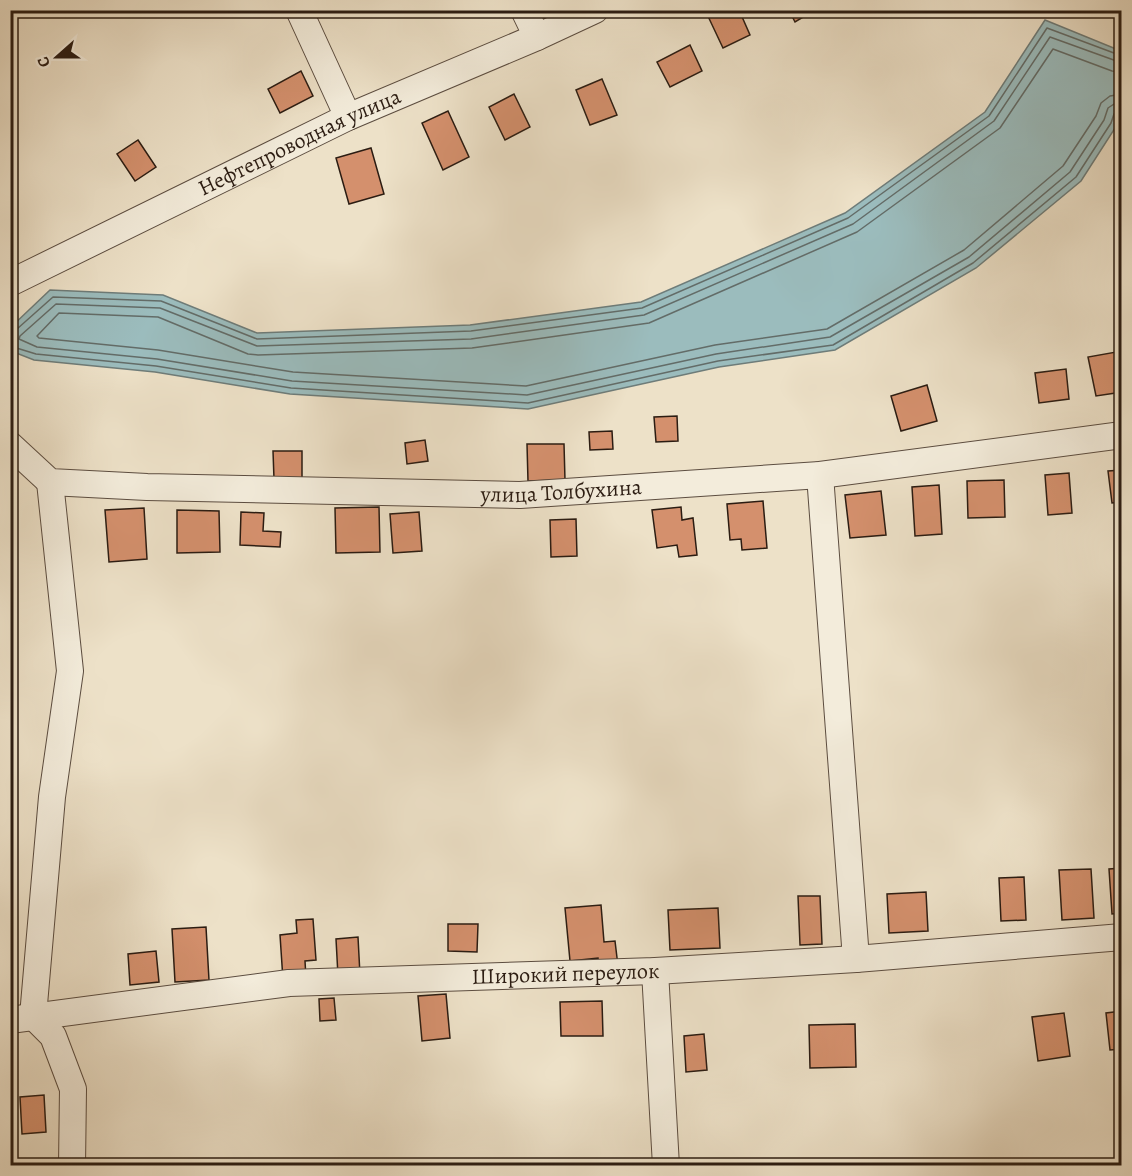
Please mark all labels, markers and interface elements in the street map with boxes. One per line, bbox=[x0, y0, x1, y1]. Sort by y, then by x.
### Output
north arrow bbox=[27, 27, 87, 87]
text: С bbox=[32, 53, 56, 71]
street label: Нефтепроводная улица bbox=[193, 81, 406, 203]
street label: улица Толбухина bbox=[479, 472, 643, 510]
street label: Широкий переулок bbox=[471, 956, 660, 992]

